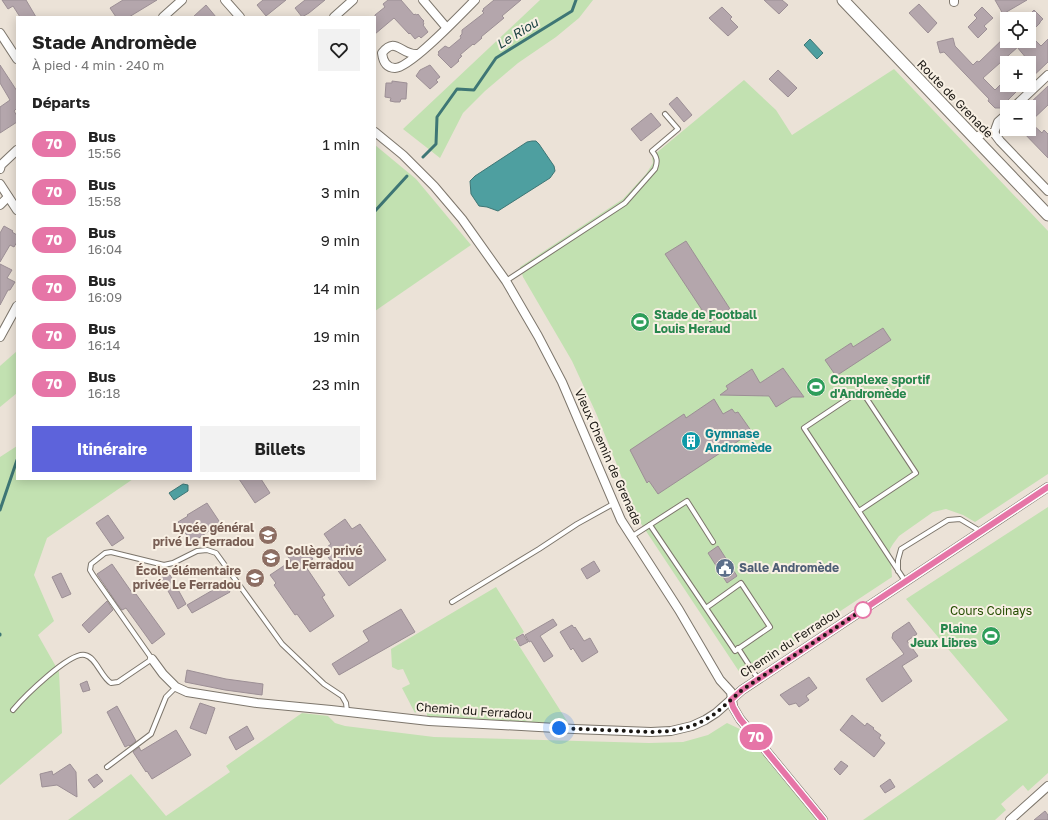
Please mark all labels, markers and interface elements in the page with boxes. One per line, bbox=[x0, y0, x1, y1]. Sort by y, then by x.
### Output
map controls bbox=[1000, 12, 1036, 136]
button: locate bbox=[1000, 12, 1036, 48]
water label: Le Riou bbox=[493, 13, 542, 52]
button: heart bbox=[318, 29, 360, 71]
text: Stade Andromède bbox=[32, 30, 197, 53]
street label: Route de Grenade bbox=[914, 56, 997, 141]
button: + bbox=[1000, 56, 1036, 92]
text: À pied · 4 min · 240 m bbox=[32, 57, 164, 73]
text: Départs bbox=[32, 93, 90, 111]
button: − bbox=[1000, 100, 1036, 136]
text: Bus bbox=[88, 127, 116, 145]
text: 70 bbox=[46, 135, 62, 152]
text: 1 min bbox=[322, 135, 360, 153]
text: 15:56 bbox=[88, 145, 121, 161]
text: Bus bbox=[88, 175, 116, 193]
text: 70 bbox=[46, 183, 62, 200]
text: 3 min bbox=[321, 183, 360, 201]
text: 15:58 bbox=[88, 193, 121, 209]
text: Bus bbox=[88, 223, 116, 241]
text: 70 bbox=[46, 231, 62, 248]
text: 9 min bbox=[321, 231, 360, 249]
text: 16:04 bbox=[88, 241, 122, 257]
text: Bus bbox=[88, 271, 116, 289]
text: 70 bbox=[46, 279, 62, 296]
text: 14 min bbox=[313, 279, 360, 297]
text: 16:09 bbox=[88, 289, 122, 305]
place label: Stade de Football Louis Heraud bbox=[654, 307, 757, 336]
sports icon: Stade de Football Louis Heraud bbox=[629, 311, 651, 333]
text: Bus bbox=[88, 319, 116, 337]
text: 70 bbox=[46, 327, 62, 344]
text: 19 min bbox=[313, 327, 360, 345]
text: 16:14 bbox=[88, 337, 120, 353]
text: Bus bbox=[88, 367, 116, 385]
place label: Complexe sportif d'Andromède bbox=[830, 372, 931, 401]
text: 70 bbox=[46, 375, 62, 392]
text: 23 min bbox=[312, 375, 360, 393]
sports icon: Complexe sportif d'Andromède bbox=[805, 376, 827, 398]
text: 16:18 bbox=[88, 385, 120, 401]
street label: Vieux Chemin de Grenade bbox=[572, 386, 645, 527]
button: Itinéraire bbox=[32, 426, 192, 472]
button: Billets bbox=[200, 426, 360, 472]
place label: Gymnase Andromède bbox=[705, 426, 772, 455]
building icon: Gymnase Andromède bbox=[680, 430, 702, 452]
place label: Lycée général privé Le Ferradou bbox=[153, 520, 254, 549]
school or university icon: Lycée général privé Le Ferradou bbox=[257, 524, 279, 546]
place label: Collège privé Le Ferradou bbox=[285, 543, 363, 572]
school or university icon: Collège privé Le Ferradou bbox=[260, 547, 282, 569]
public building icon: Salle Andromède bbox=[714, 557, 736, 579]
place label: Salle Andromède bbox=[739, 560, 839, 575]
place label: École élémentaire privée Le Ferradou bbox=[133, 563, 241, 592]
school or university icon: École élémentaire privée Le Ferradou bbox=[244, 567, 266, 589]
unlabelled marker bbox=[854, 601, 872, 619]
park label: Cours Coinays bbox=[950, 603, 1032, 618]
street label: Chemin du Ferradou bbox=[737, 605, 843, 681]
place label: Plaine Jeux Libres bbox=[910, 621, 977, 650]
sports icon: Plaine Jeux Libres bbox=[980, 625, 1002, 647]
street label: Chemin du Ferradou bbox=[416, 699, 533, 722]
your location bbox=[549, 718, 569, 738]
line badge: 70 bbox=[738, 724, 774, 750]
text: 70 bbox=[748, 728, 764, 745]

